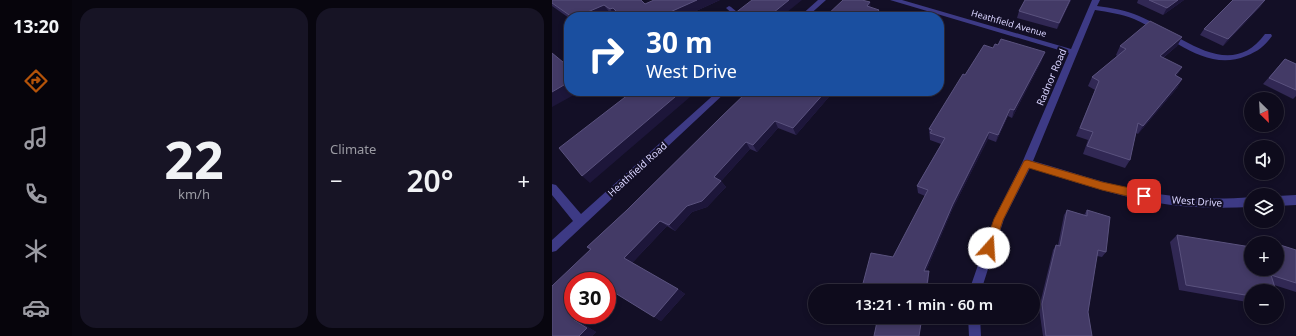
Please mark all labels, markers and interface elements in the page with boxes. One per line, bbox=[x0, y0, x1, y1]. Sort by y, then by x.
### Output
street label: Heathfield Avenue bbox=[970, 6, 1048, 40]
text: 13:20 bbox=[13, 14, 59, 38]
text: 30 m bbox=[646, 23, 713, 61]
icon: right bbox=[580, 28, 632, 80]
street label: Radnor Road bbox=[1033, 46, 1069, 108]
text: West Drive bbox=[646, 59, 737, 83]
icon: directions bbox=[22, 67, 50, 95]
north arrow bbox=[1244, 92, 1284, 132]
map controls bbox=[1244, 92, 1284, 324]
text: 22 bbox=[164, 123, 224, 194]
icon: music bbox=[22, 124, 50, 152]
street label: Heathfield Road bbox=[604, 139, 670, 199]
text: Climate bbox=[330, 140, 376, 158]
button: sound bbox=[1244, 140, 1284, 180]
text: 20° bbox=[406, 160, 454, 201]
text: − bbox=[330, 165, 343, 195]
text: + bbox=[517, 165, 530, 195]
pin bbox=[1127, 179, 1161, 213]
icon: phone bbox=[22, 180, 50, 208]
text: km/h bbox=[178, 185, 210, 203]
icon: arrive bbox=[1133, 185, 1155, 207]
button: layers bbox=[1244, 188, 1284, 228]
street label: West Drive bbox=[1171, 192, 1223, 210]
position arrow bbox=[968, 227, 1010, 269]
button: + bbox=[1244, 236, 1284, 276]
icon: climate bbox=[22, 237, 50, 265]
speed limit sign: 30 bbox=[564, 272, 616, 324]
button: − bbox=[1244, 284, 1284, 324]
icon: car bbox=[22, 294, 50, 322]
text: 13:21 · 1 min · 60 m bbox=[855, 294, 993, 314]

